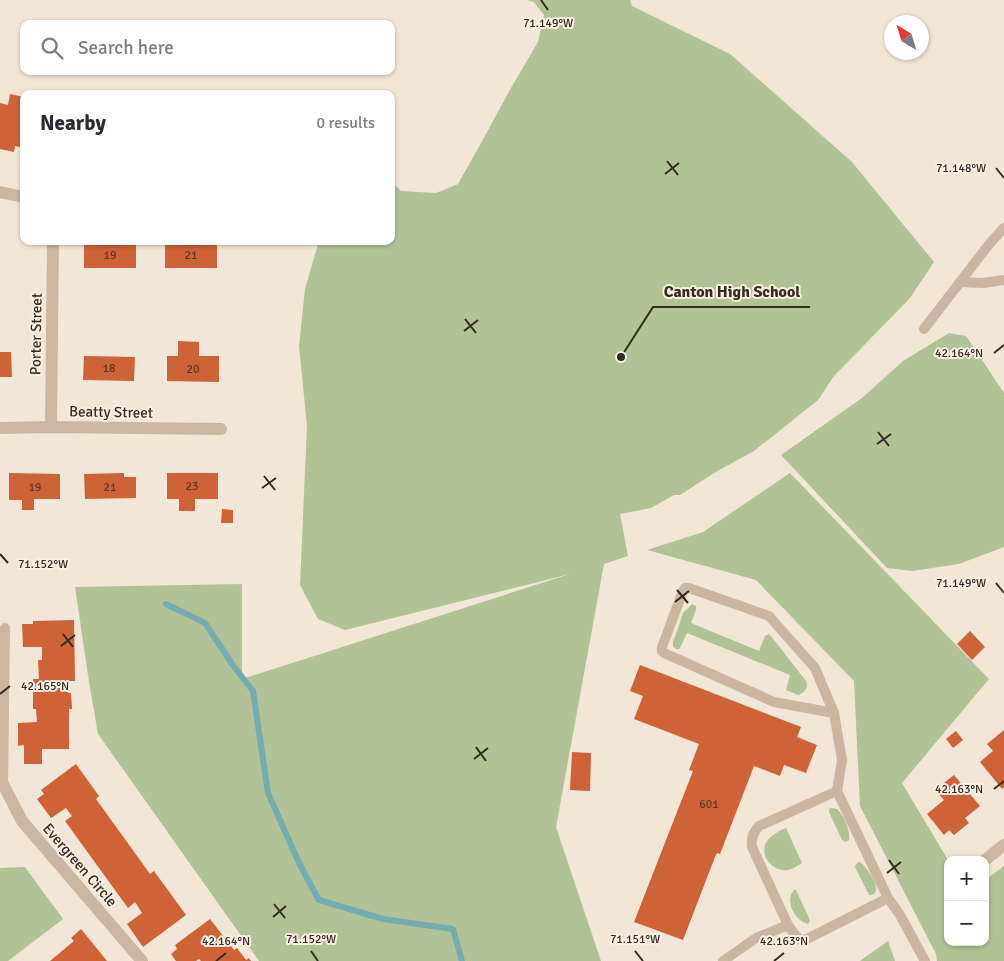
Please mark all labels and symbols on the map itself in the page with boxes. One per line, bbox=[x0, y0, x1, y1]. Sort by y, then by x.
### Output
north arrow bbox=[884, 15, 929, 60]
text: 71.149°W bbox=[523, 16, 573, 31]
text: 71.148°W bbox=[936, 161, 986, 176]
house number: 19 bbox=[104, 248, 116, 263]
house number: 21 bbox=[185, 248, 197, 263]
callout: Canton High School bbox=[653, 276, 810, 307]
text: Canton High School bbox=[664, 282, 800, 302]
street label: Porter Street bbox=[26, 293, 46, 375]
text: 42.164°N bbox=[935, 346, 983, 361]
house number: 18 bbox=[103, 361, 115, 376]
house number: 20 bbox=[187, 362, 199, 377]
street label: Beatty Street bbox=[69, 402, 153, 422]
house number: 23 bbox=[186, 479, 198, 494]
house number: 19 bbox=[29, 480, 41, 495]
house number: 21 bbox=[104, 480, 116, 495]
text: 71.152°W bbox=[18, 557, 68, 572]
text: 71.149°W bbox=[936, 576, 986, 591]
text: 42.165°N bbox=[21, 679, 69, 694]
text: 42.163°N bbox=[935, 782, 983, 797]
house number: 601 bbox=[699, 797, 719, 812]
street label: Evergreen Circle bbox=[39, 820, 121, 910]
text: 71.152°W bbox=[286, 932, 336, 947]
text: 71.151°W bbox=[610, 932, 660, 947]
text: 42.164°N bbox=[202, 934, 250, 949]
text: 42.163°N bbox=[760, 934, 808, 949]

